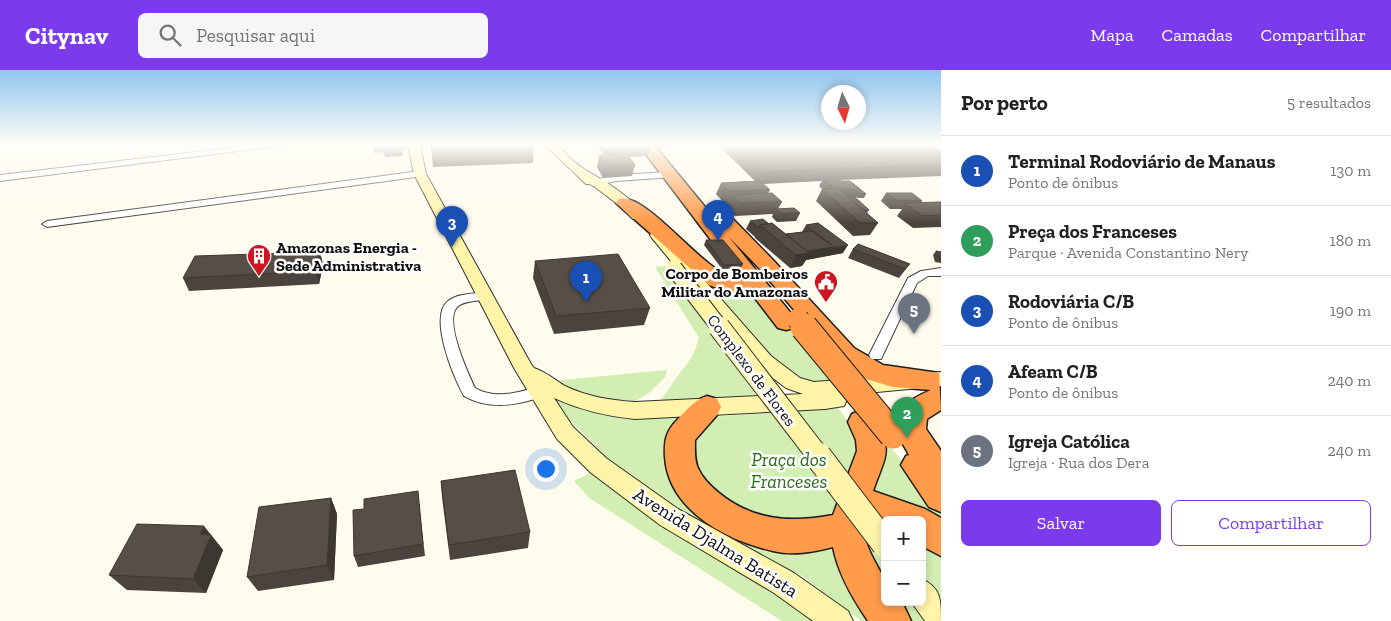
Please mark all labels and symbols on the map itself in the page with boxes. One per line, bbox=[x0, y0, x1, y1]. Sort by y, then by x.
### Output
north arrow bbox=[821, 85, 866, 130]
pin: 4 bbox=[702, 200, 734, 241]
pin: 3 bbox=[436, 206, 468, 247]
place label: Amazonas Energia - Sede Administrativa bbox=[276, 238, 421, 275]
building icon: Amazonas Energia - Sede Administrativa bbox=[246, 243, 272, 277]
pin: 1 bbox=[570, 261, 602, 302]
place label: Corpo de Bombeiros Militar do Amazonas bbox=[661, 264, 808, 301]
public building icon: Corpo de Bombeiros Militar do Amazonas bbox=[813, 269, 839, 303]
pin: 5 bbox=[898, 293, 930, 334]
street label: Complexo de Flores bbox=[703, 311, 800, 430]
pin: 2 bbox=[891, 397, 923, 438]
park label: Praça dos Franceses bbox=[750, 448, 828, 493]
your location bbox=[533, 456, 559, 482]
street label: Avenida Djalma Batista bbox=[629, 482, 802, 602]

